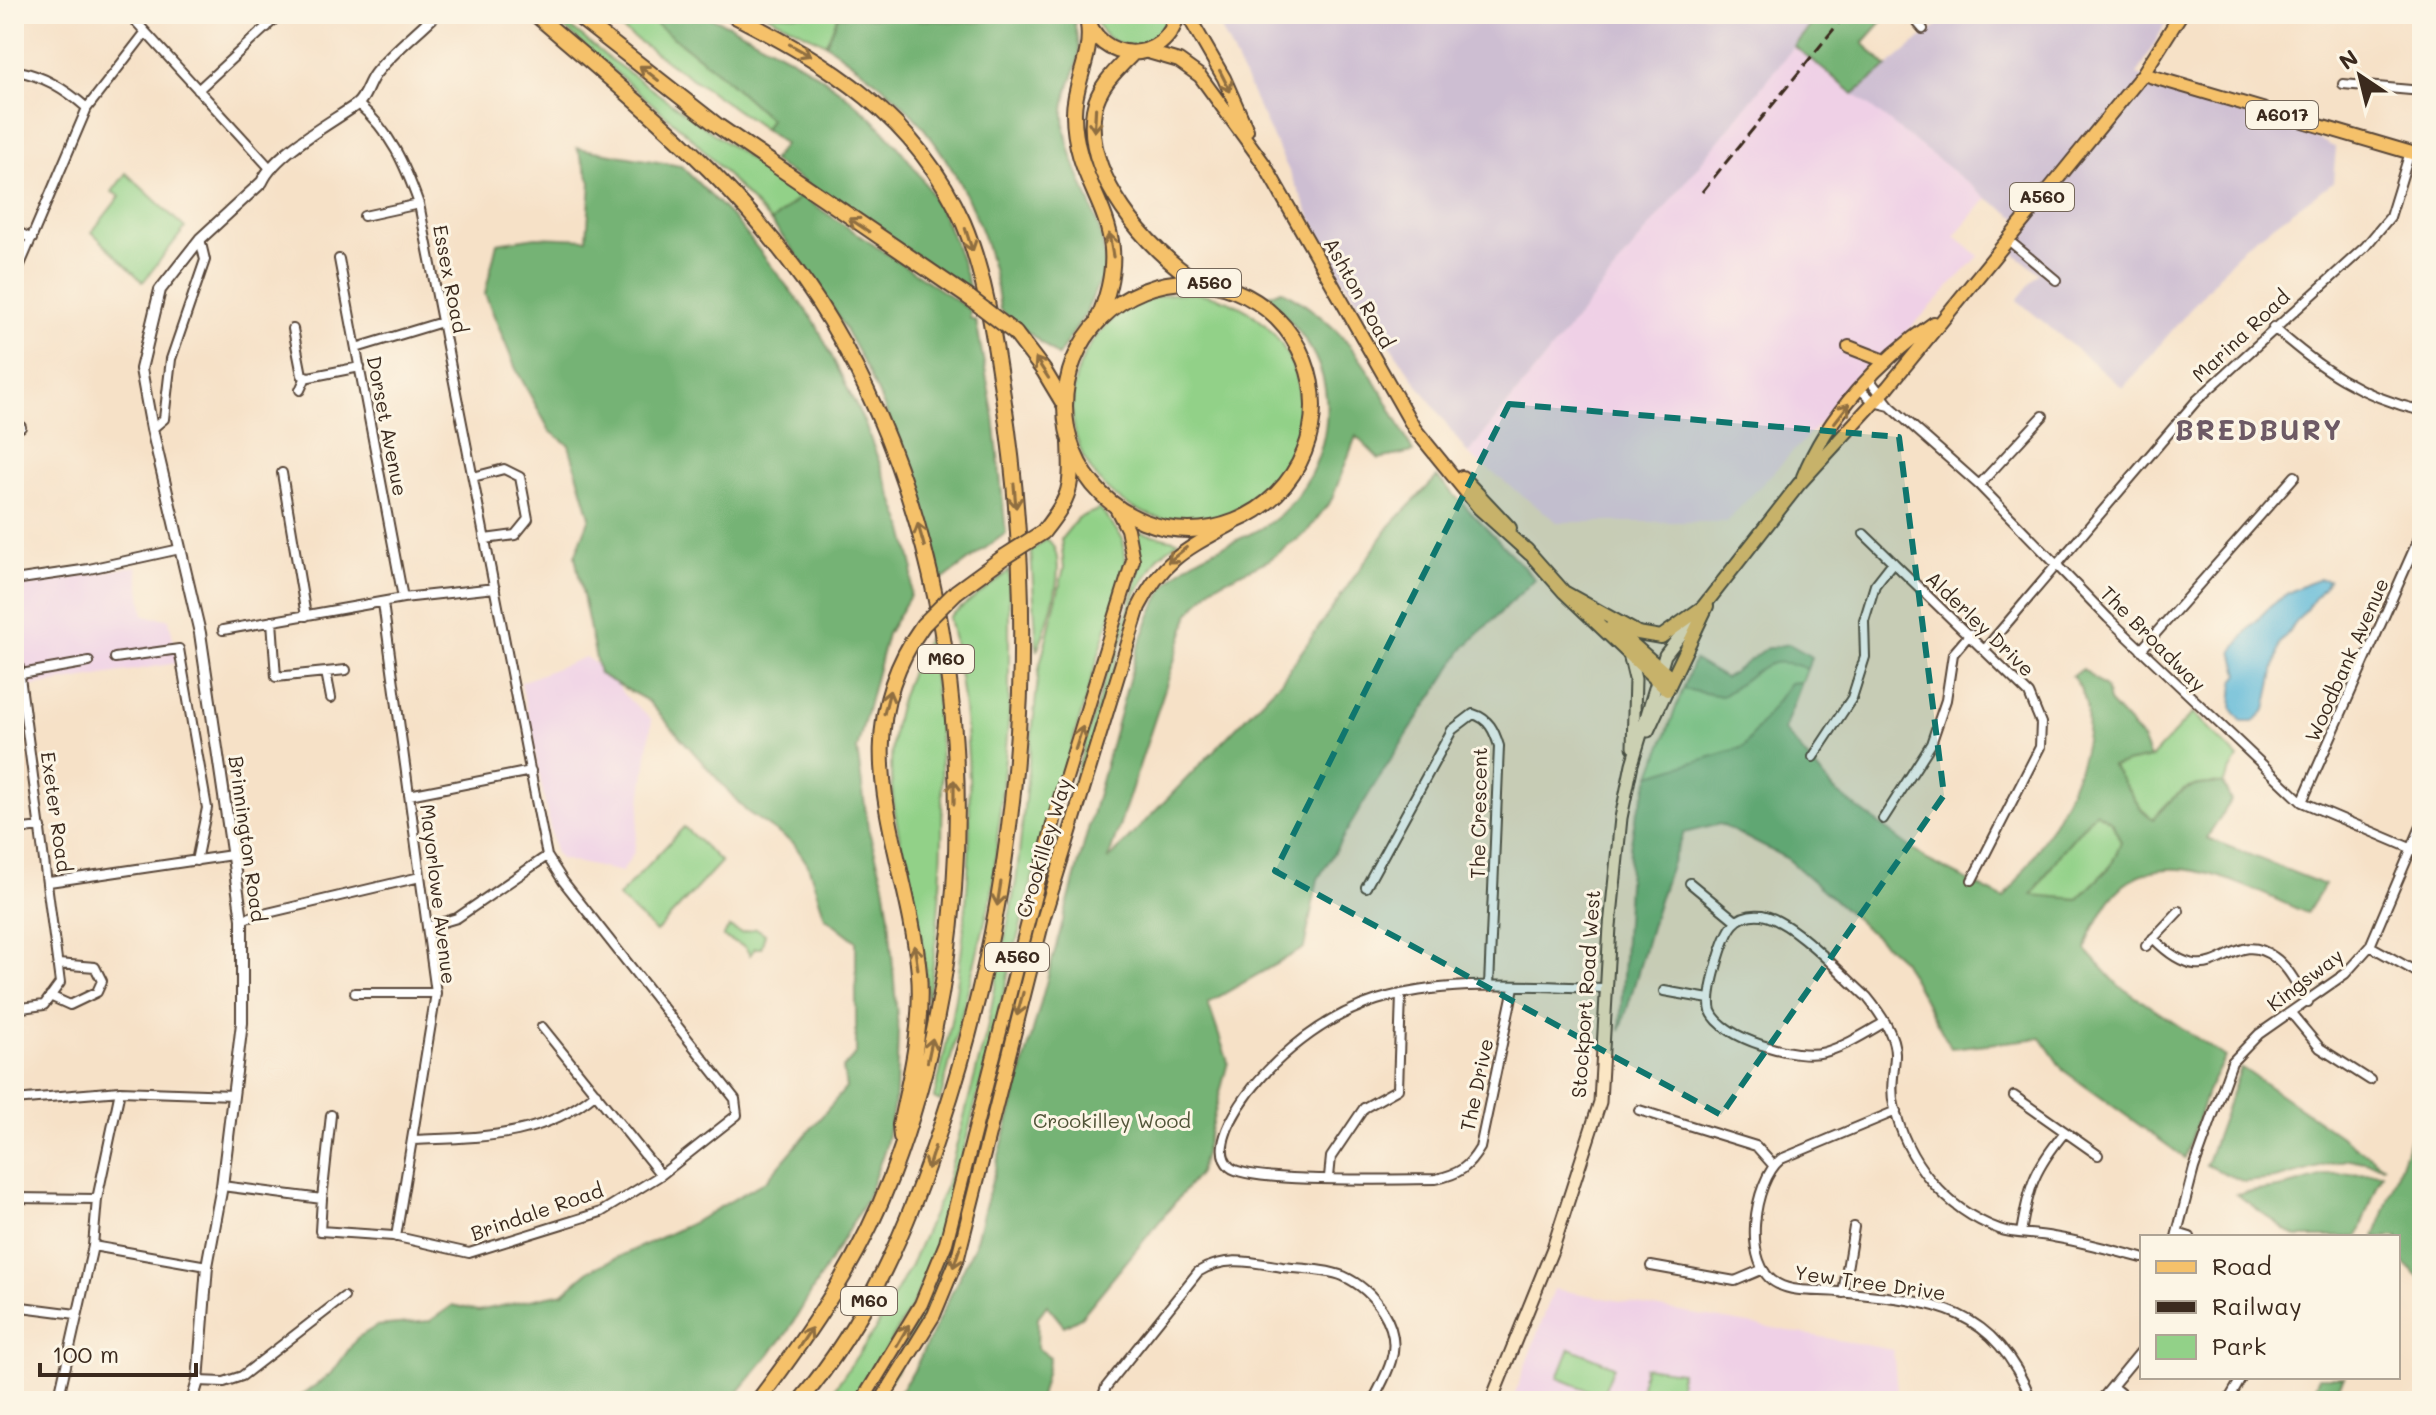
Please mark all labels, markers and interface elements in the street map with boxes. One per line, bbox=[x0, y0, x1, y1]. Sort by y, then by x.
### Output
north arrow bbox=[2320, 36, 2400, 116]
one-way arrow bbox=[788, 42, 811, 58]
text: N bbox=[2333, 43, 2363, 76]
one-way arrow bbox=[639, 64, 660, 81]
one-way arrow bbox=[1217, 69, 1233, 93]
road number: A6017 bbox=[2246, 101, 2318, 129]
one-way arrow bbox=[1087, 106, 1102, 133]
road number: A560 bbox=[2010, 183, 2074, 211]
one-way arrow bbox=[849, 217, 871, 233]
street label: Essex Road bbox=[428, 222, 474, 335]
one-way arrow bbox=[962, 228, 977, 253]
one-way arrow bbox=[1103, 232, 1118, 258]
street label: Ashton Road bbox=[1319, 233, 1401, 353]
road number: A560 bbox=[1177, 269, 1241, 297]
street label: Marina Road bbox=[2186, 283, 2295, 387]
street label: Dorset Avenue bbox=[362, 354, 414, 498]
one-way arrow bbox=[1033, 358, 1050, 380]
one-way arrow bbox=[1834, 403, 1851, 424]
district label: BREDBURY bbox=[2175, 411, 2343, 447]
one-way arrow bbox=[1007, 482, 1022, 509]
one-way arrow bbox=[913, 523, 928, 549]
one-way arrow bbox=[1167, 546, 1188, 564]
street label: Alderley Drive bbox=[1921, 565, 2040, 682]
street label: Woodbank Avenue bbox=[2298, 574, 2394, 745]
street label: The Broadway bbox=[2095, 580, 2212, 697]
road number: M60 bbox=[918, 645, 974, 673]
one-way arrow bbox=[881, 689, 896, 715]
one-way arrow bbox=[1072, 725, 1087, 751]
street label: The Crescent bbox=[1464, 747, 1492, 879]
street label: Exeter Road bbox=[36, 750, 78, 874]
street label: Brinnington Road bbox=[223, 754, 273, 924]
street label: Crookilley Way bbox=[1009, 775, 1077, 921]
one-way arrow bbox=[946, 779, 962, 806]
street label: Mayorlowe Avenue bbox=[415, 802, 463, 985]
one-way arrow bbox=[991, 881, 1006, 906]
street label: Stockport Road West bbox=[1565, 889, 1605, 1099]
street label: Kingsway bbox=[2261, 942, 2348, 1016]
road number: A560 bbox=[985, 943, 1049, 971]
one-way arrow bbox=[908, 945, 923, 970]
one-way arrow bbox=[1012, 990, 1027, 1016]
street label: The Drive bbox=[1454, 1036, 1499, 1133]
one-way arrow bbox=[923, 1038, 938, 1064]
park label: Crookilley Wood bbox=[1033, 1107, 1191, 1133]
one-way arrow bbox=[922, 1145, 937, 1170]
street label: Brindale Road bbox=[467, 1176, 606, 1246]
legend bbox=[2140, 1235, 2400, 1379]
one-way arrow bbox=[949, 1243, 964, 1268]
text: Road bbox=[2212, 1250, 2272, 1281]
street label: Yew Tree Drive bbox=[1793, 1259, 1948, 1306]
road number: M60 bbox=[841, 1287, 897, 1315]
text: Railway bbox=[2212, 1290, 2302, 1321]
one-way arrow bbox=[895, 1324, 911, 1347]
scale bar bbox=[40, 1327, 196, 1377]
one-way arrow bbox=[797, 1328, 813, 1350]
text: Park bbox=[2212, 1330, 2266, 1361]
text: 100 m bbox=[52, 1338, 119, 1369]

